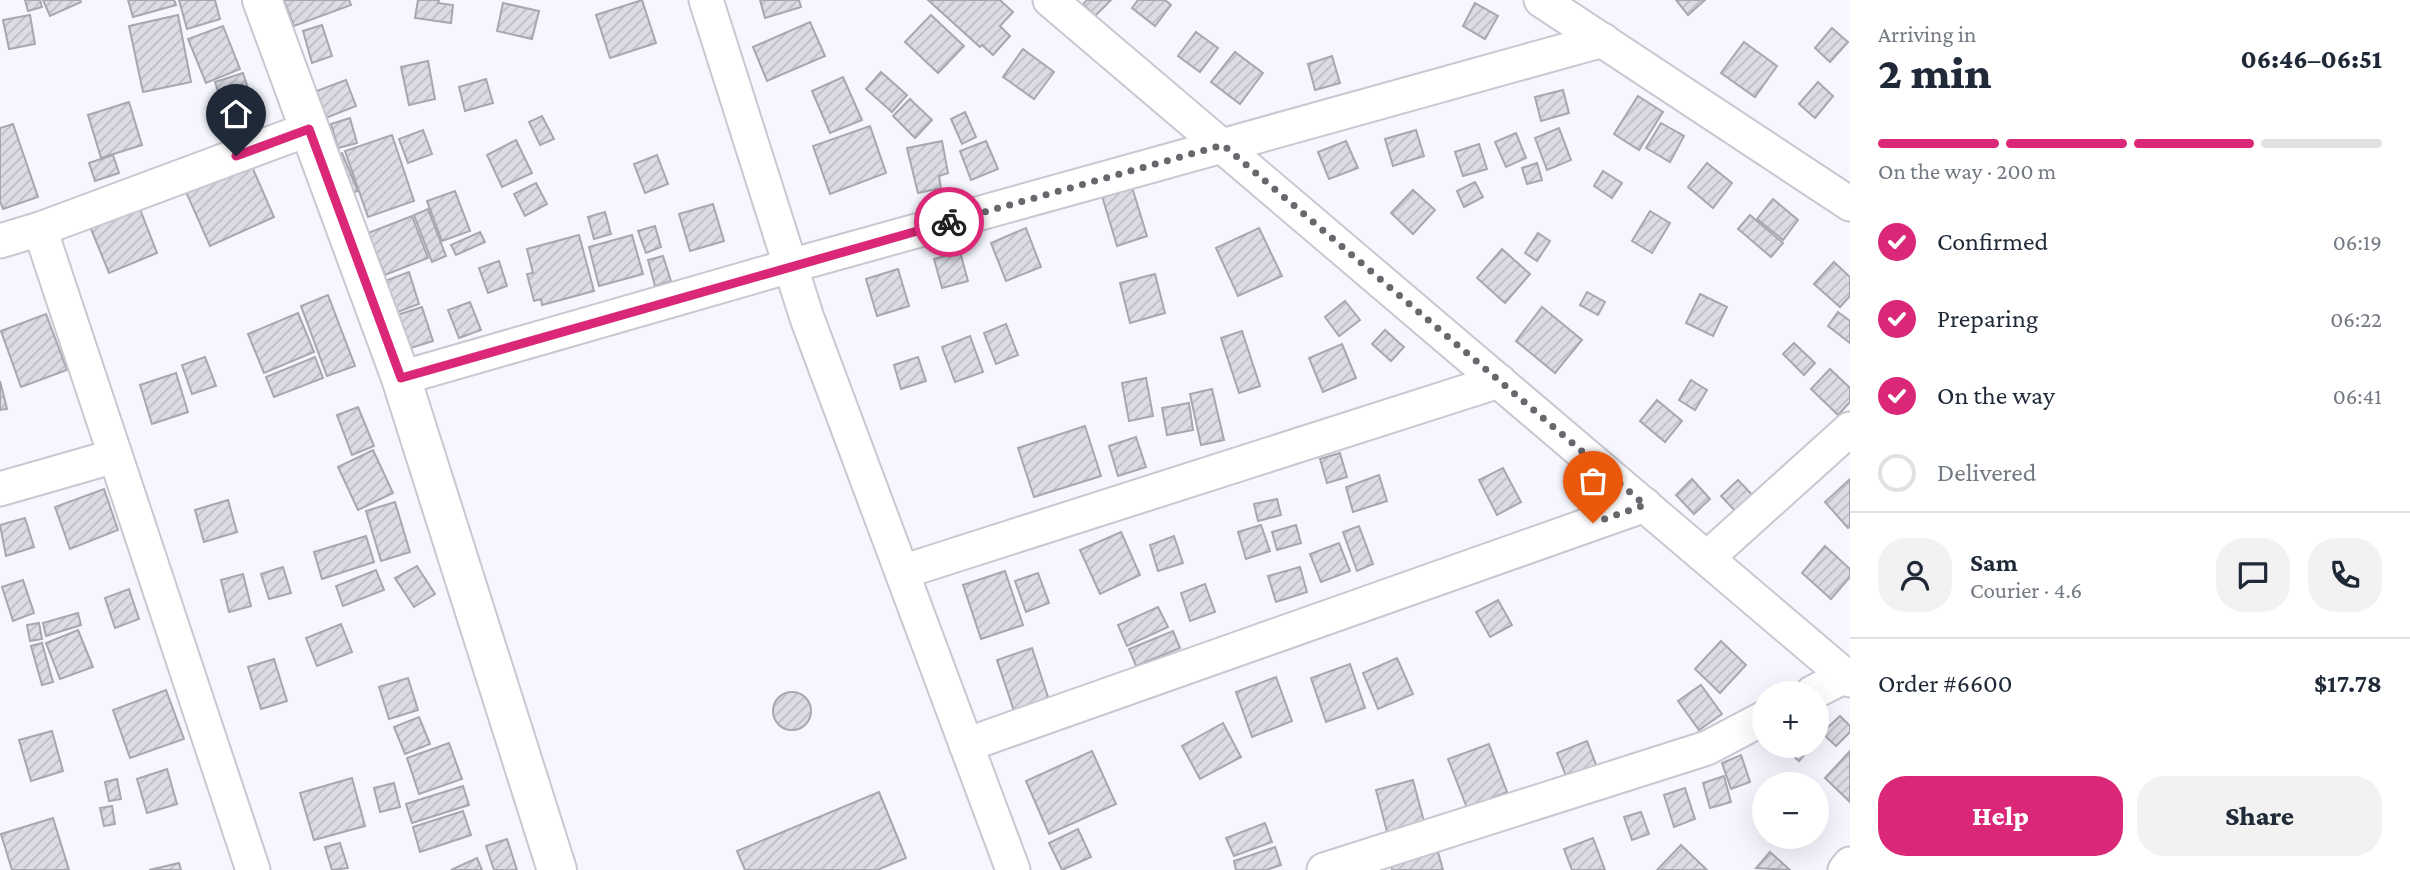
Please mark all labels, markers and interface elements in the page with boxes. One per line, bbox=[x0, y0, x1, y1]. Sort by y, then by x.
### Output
text: Arriving in bbox=[1878, 21, 1976, 47]
text: 06:46–06:51 bbox=[2240, 45, 2382, 74]
text: 2 min bbox=[1878, 47, 1992, 98]
pin bbox=[206, 84, 266, 156]
icon: home bbox=[217, 95, 255, 133]
text: On the way · 200 m bbox=[1878, 158, 2056, 184]
courier bbox=[914, 187, 984, 257]
icon: bike bbox=[930, 203, 968, 241]
icon: check bbox=[1878, 223, 1916, 261]
text: Confirmed bbox=[1937, 227, 2048, 256]
text: 06:19 bbox=[2333, 229, 2382, 255]
icon: check bbox=[1878, 300, 1916, 338]
text: Preparing bbox=[1937, 304, 2038, 333]
text: 06:22 bbox=[2330, 306, 2382, 332]
icon: check bbox=[1878, 377, 1916, 415]
text: On the way bbox=[1937, 381, 2055, 410]
text: 06:41 bbox=[2333, 383, 2382, 409]
pin bbox=[1563, 451, 1623, 523]
text: Delivered bbox=[1937, 458, 2036, 487]
icon: bag bbox=[1574, 462, 1612, 500]
button: person bbox=[1878, 538, 1952, 612]
button: chat bbox=[2216, 538, 2290, 612]
button: phone bbox=[2308, 538, 2382, 612]
text: Sam bbox=[1970, 548, 2018, 577]
text: Courier · 4.6 bbox=[1970, 577, 2082, 603]
text: Order #6600 bbox=[1878, 669, 2013, 698]
text: $17.78 bbox=[2314, 669, 2382, 698]
map controls bbox=[1752, 681, 1829, 849]
button: + bbox=[1752, 681, 1829, 758]
button: − bbox=[1752, 772, 1829, 849]
button: Help bbox=[1878, 776, 2123, 856]
button: Share bbox=[2137, 776, 2382, 856]

